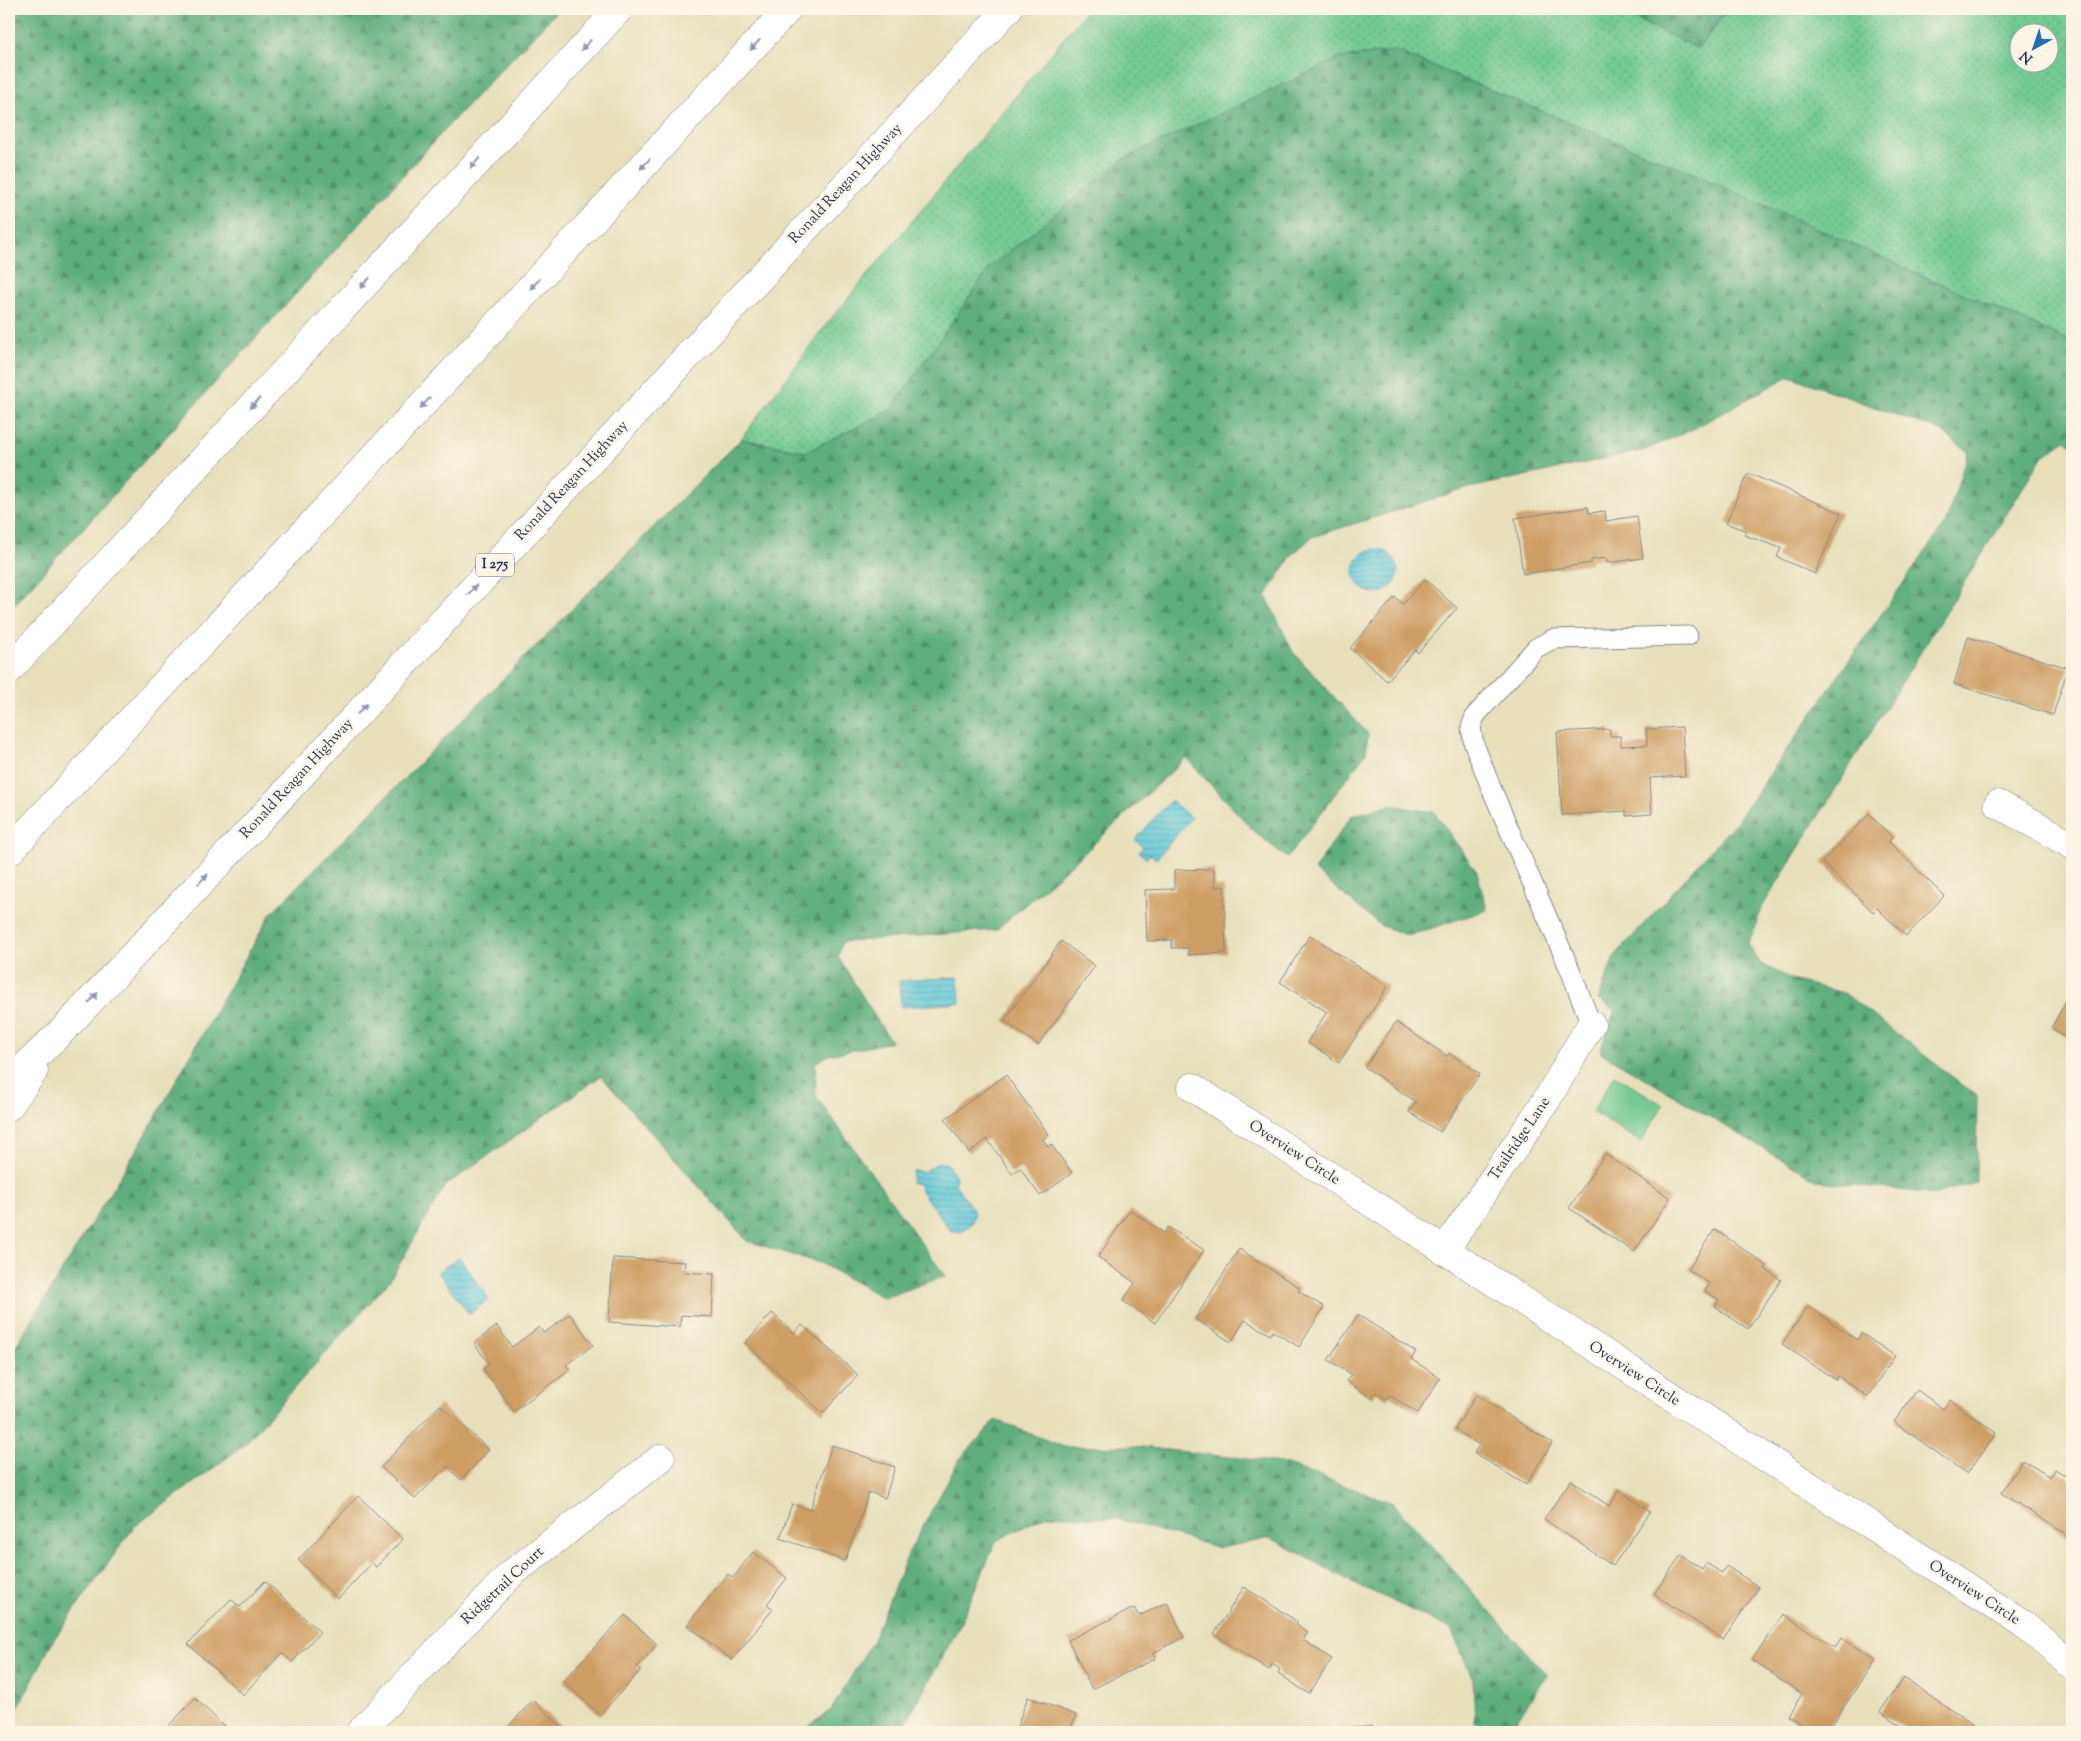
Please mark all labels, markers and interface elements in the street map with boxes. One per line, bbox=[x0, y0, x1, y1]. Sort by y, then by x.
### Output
north arrow bbox=[2008, 22, 2058, 72]
one-way arrow bbox=[580, 38, 592, 50]
one-way arrow bbox=[749, 38, 761, 50]
text: N bbox=[2016, 45, 2038, 68]
street label: Ronald Reagan Highway bbox=[785, 119, 908, 249]
one-way arrow bbox=[469, 157, 481, 169]
one-way arrow bbox=[639, 158, 651, 170]
one-way arrow bbox=[360, 277, 371, 290]
one-way arrow bbox=[529, 277, 541, 289]
one-way arrow bbox=[249, 396, 261, 408]
one-way arrow bbox=[419, 397, 431, 409]
street label: Ronald Reagan Highway bbox=[511, 416, 634, 546]
road number: I 275 bbox=[476, 554, 514, 576]
one-way arrow bbox=[466, 584, 478, 596]
one-way arrow bbox=[356, 704, 368, 716]
street label: Ronald Reagan Highway bbox=[236, 714, 359, 844]
one-way arrow bbox=[197, 873, 209, 885]
one-way arrow bbox=[87, 992, 99, 1004]
street label: Trailridge Lane bbox=[1484, 1093, 1556, 1185]
street label: Overview Circle bbox=[1244, 1115, 1344, 1191]
street label: Overview Circle bbox=[1584, 1336, 1684, 1412]
street label: Ridgetrail Court bbox=[457, 1542, 549, 1630]
street label: Overview Circle bbox=[1924, 1555, 2024, 1631]

